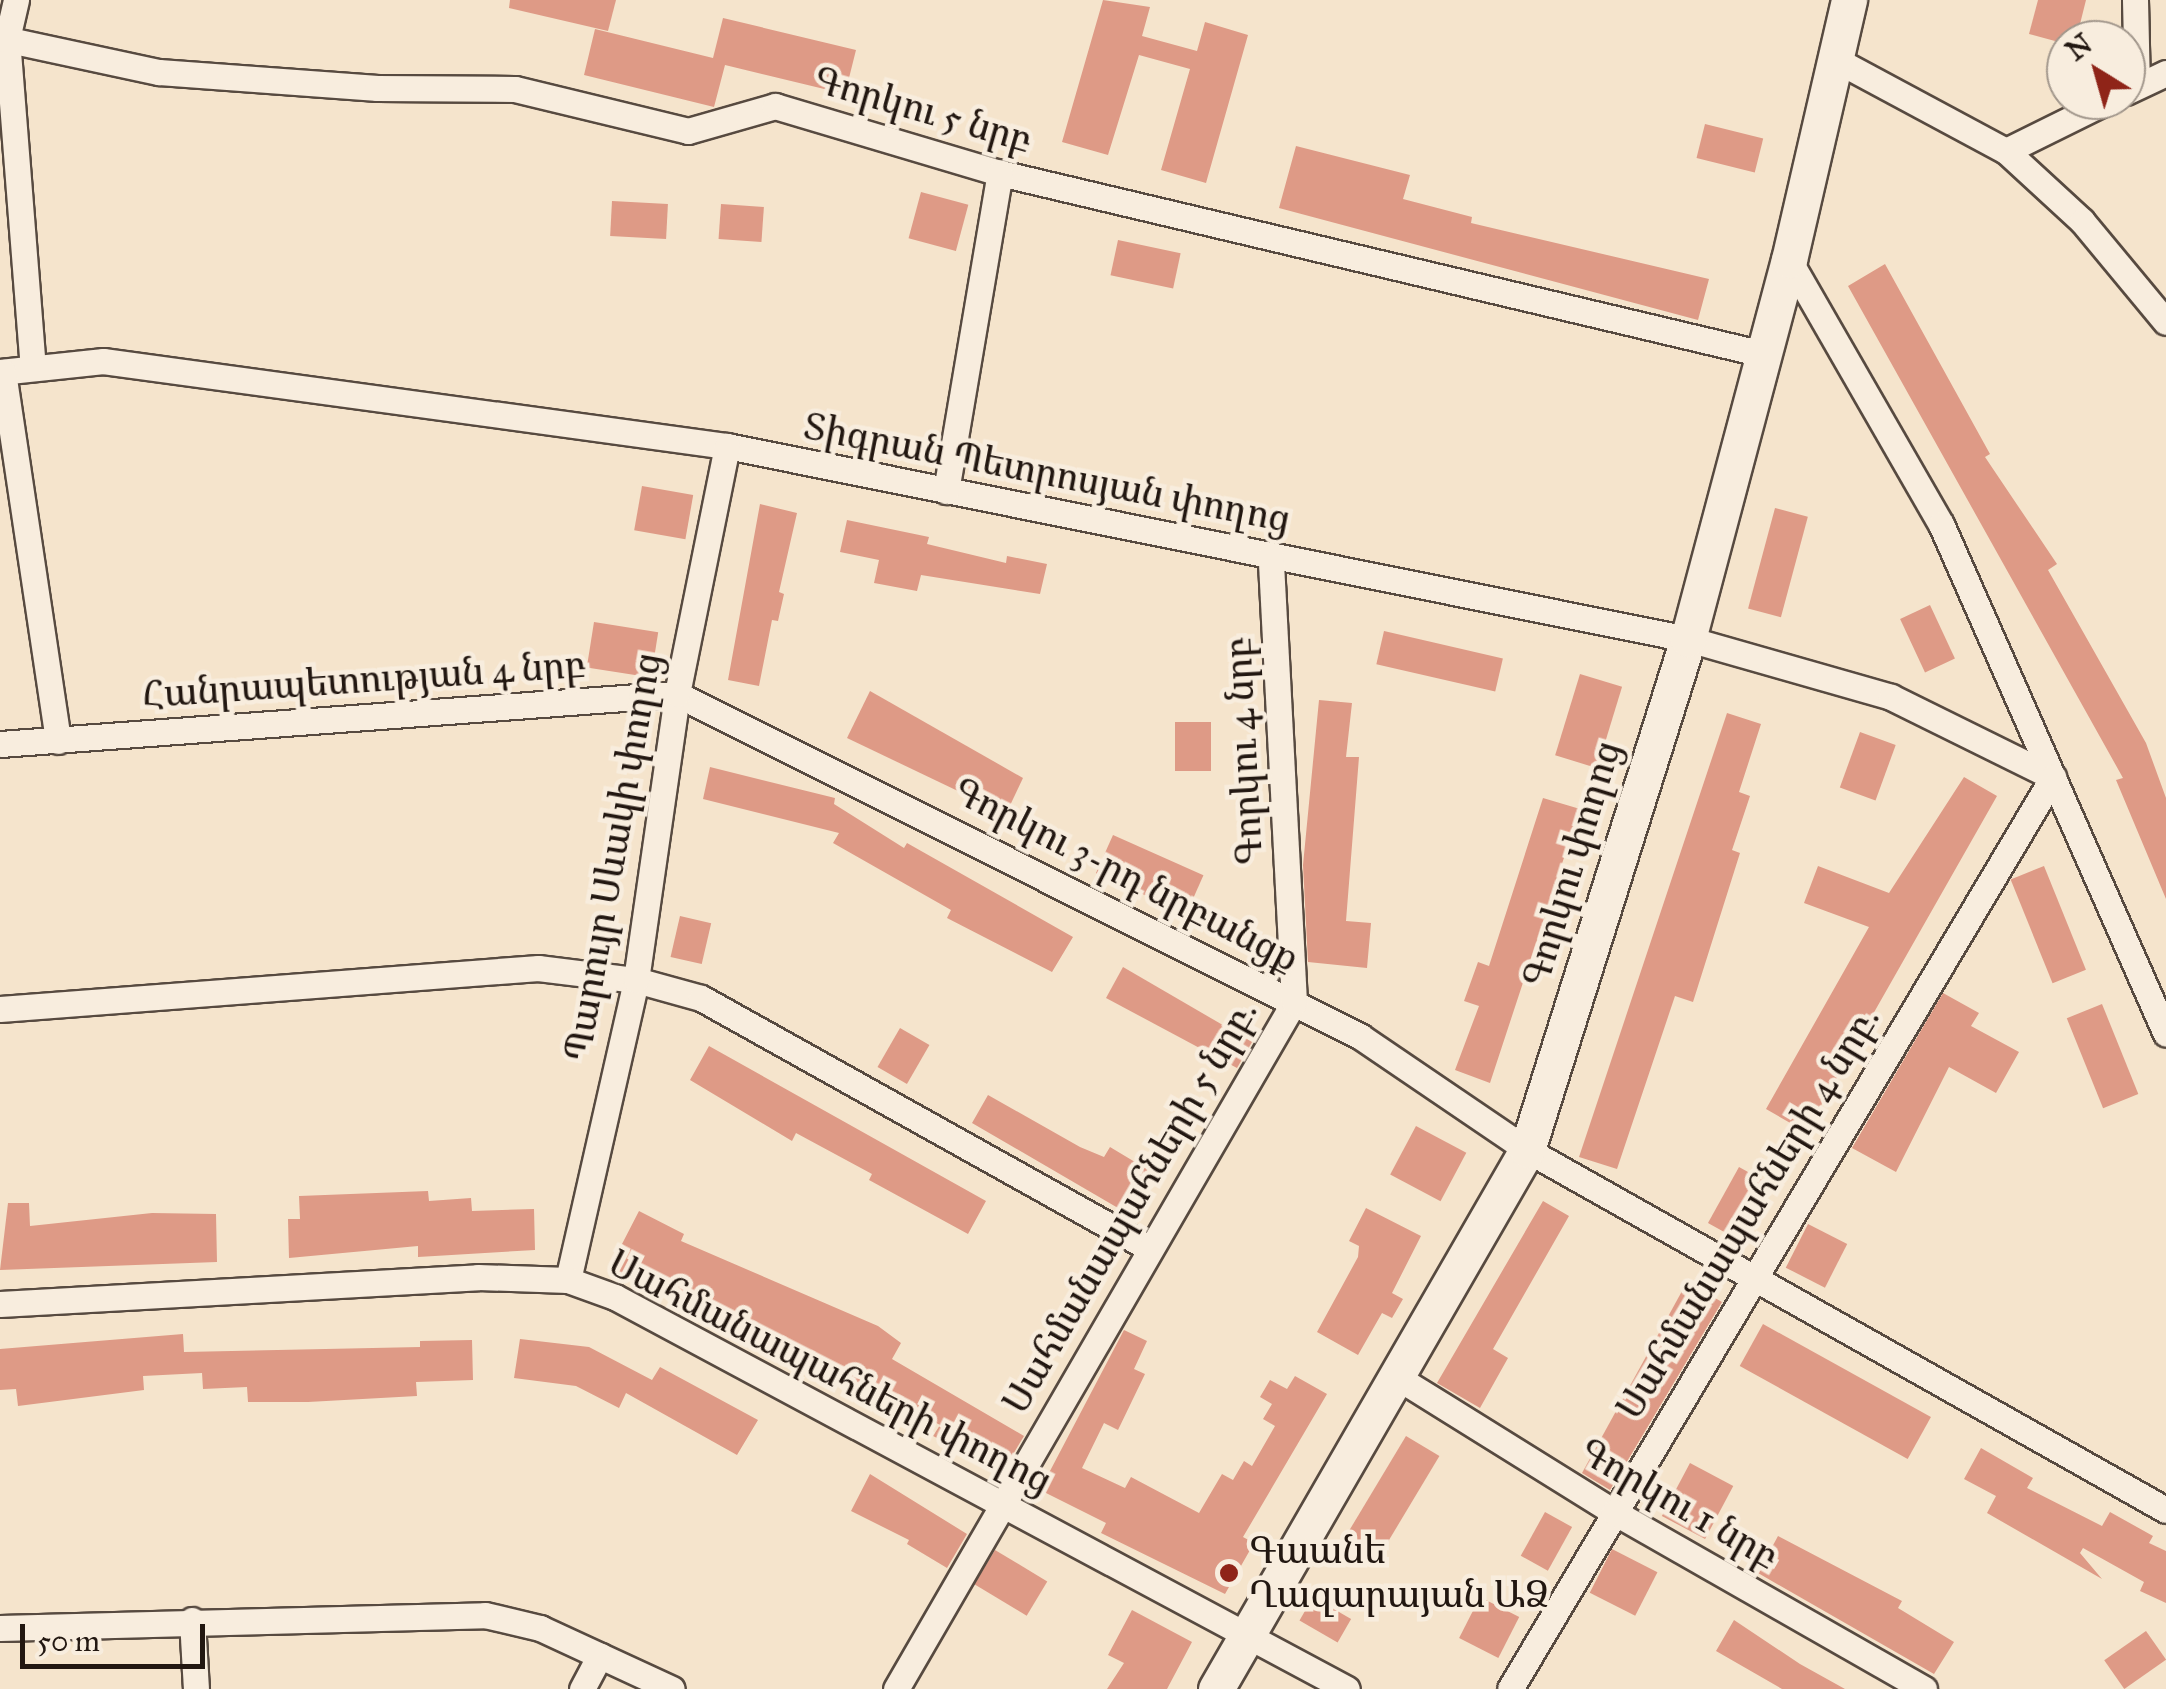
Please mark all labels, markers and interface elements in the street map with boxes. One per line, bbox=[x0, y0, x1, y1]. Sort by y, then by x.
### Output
north arrow bbox=[2046, 20, 2146, 120]
text: N bbox=[2059, 26, 2099, 68]
street label: Գորկու 5 նրբ bbox=[809, 57, 1037, 163]
street label: Տիգրան Պետրոսյան փողոց bbox=[800, 403, 1294, 543]
street label: Գորկու 4 նրբ bbox=[1215, 636, 1273, 866]
street label: Հանրապետության 4 նրբ bbox=[141, 642, 587, 718]
street label: Պարույր Սևակի փողոց bbox=[555, 649, 671, 1065]
street label: Գորկու փողոց bbox=[1513, 735, 1631, 993]
street label: Գորկու 3-րդ նրբանցք bbox=[946, 768, 1306, 982]
street label: Սահմանապահների 5 նրբ. bbox=[993, 992, 1267, 1422]
street label: Սահմանապահների 4 նրբ. bbox=[1607, 999, 1889, 1427]
street label: Սահմանապահների փողոց bbox=[601, 1240, 1059, 1504]
street label: Գորկու 1 նրբ bbox=[1571, 1429, 1787, 1579]
place label: Գաանե Ղազարայան ԱՁ bbox=[1249, 1528, 1549, 1618]
marker: Գաանե Ղազարայան ԱՁ bbox=[1218, 1562, 1240, 1584]
scale bar bbox=[25, 1604, 210, 1666]
text: 50 m bbox=[37, 1623, 100, 1659]

